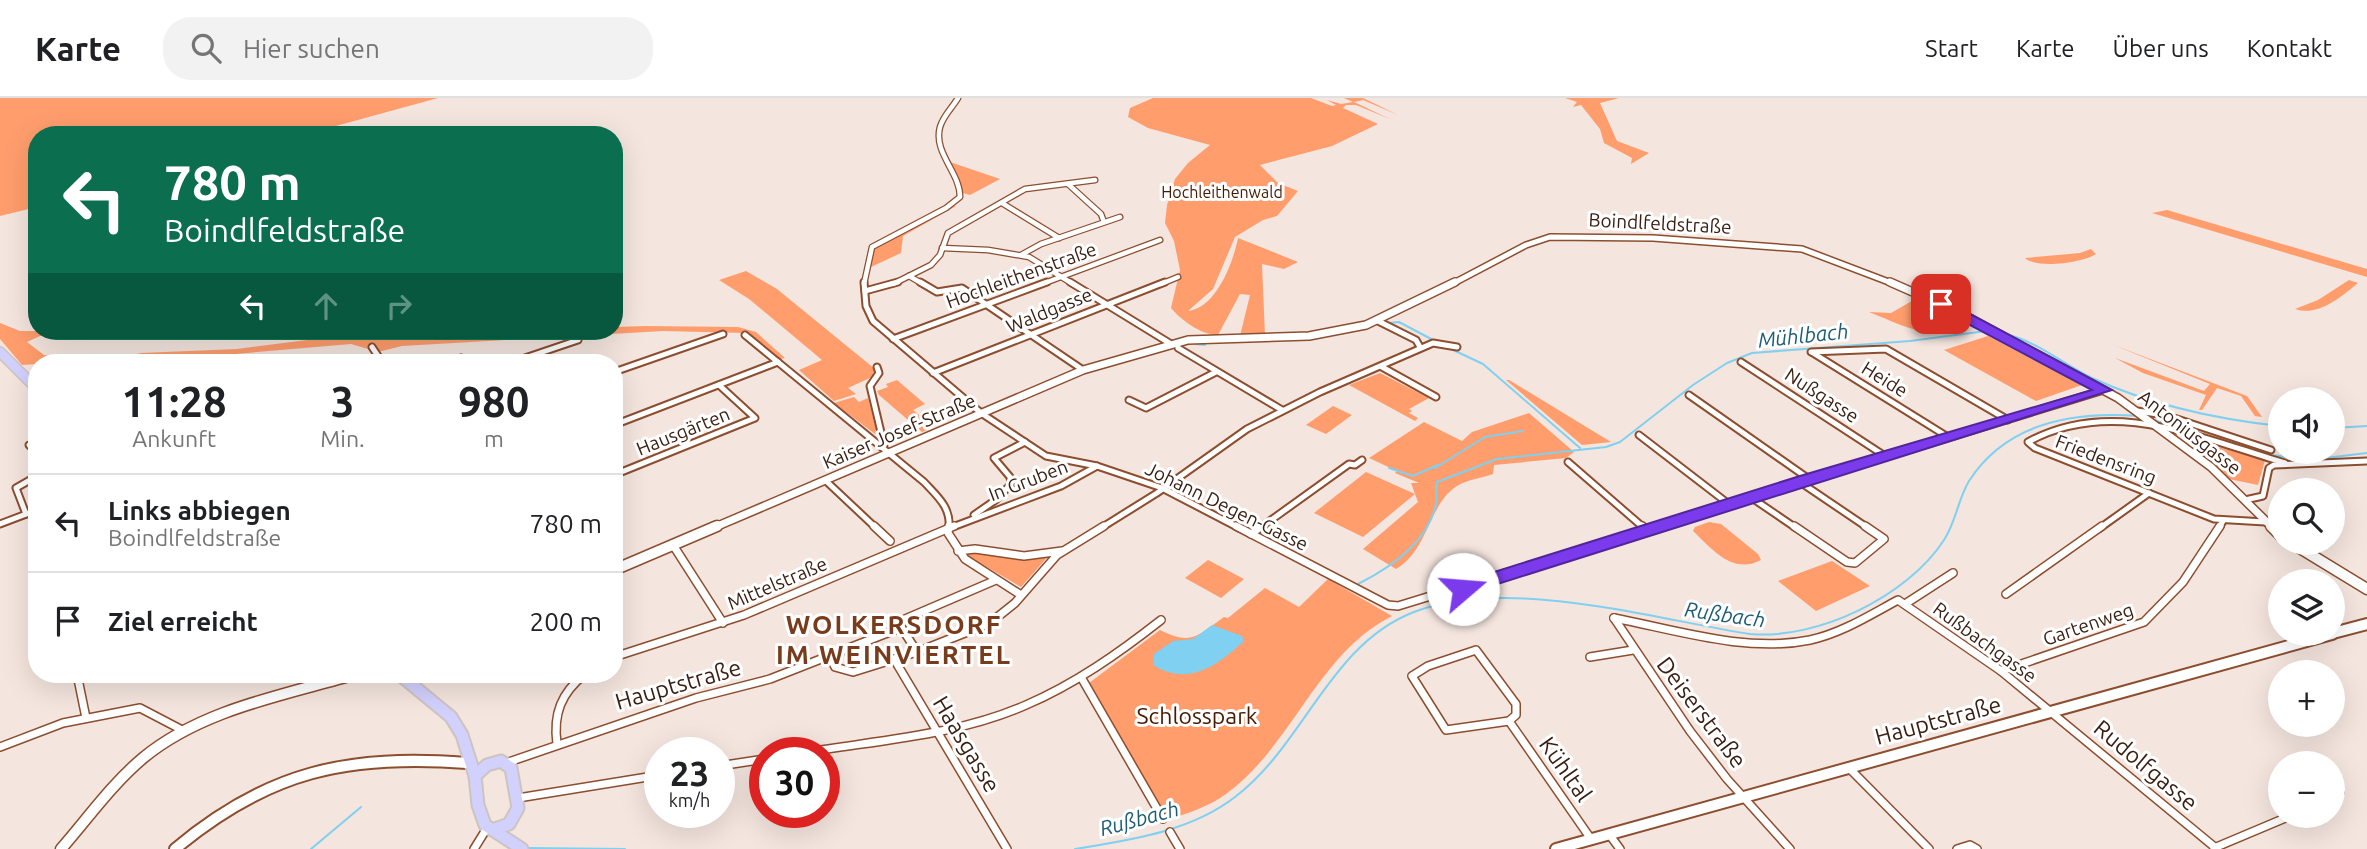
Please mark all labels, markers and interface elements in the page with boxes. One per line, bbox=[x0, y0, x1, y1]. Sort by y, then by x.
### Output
search box bbox=[163, 17, 653, 80]
icon: search bbox=[187, 29, 225, 67]
text: Karte bbox=[35, 30, 121, 67]
text: Hier suchen bbox=[243, 34, 380, 63]
text: Start bbox=[1925, 35, 1978, 62]
text: Karte bbox=[2016, 35, 2075, 62]
text: Über uns bbox=[2113, 35, 2209, 62]
text: Kontakt bbox=[2247, 35, 2332, 62]
icon: left bbox=[49, 154, 140, 245]
text: 780 m bbox=[164, 154, 301, 209]
park label: Hochleithenwald bbox=[1161, 183, 1283, 201]
street label: Boindlfeldstraße bbox=[1588, 208, 1732, 238]
text: Boindlfeldstraße bbox=[164, 212, 405, 248]
street label: Hochleithenstraße bbox=[943, 238, 1099, 312]
pin bbox=[1911, 274, 1971, 334]
street label: Waldgasse bbox=[1003, 283, 1095, 337]
icon: arrive bbox=[1922, 285, 1960, 323]
icon: left bbox=[234, 287, 272, 325]
icon: ahead bbox=[307, 287, 345, 325]
icon: right bbox=[380, 287, 418, 325]
water label: Mühlbach bbox=[1757, 318, 1849, 352]
street label: Heide bbox=[1858, 356, 1912, 402]
street label: Nußgasse bbox=[1781, 363, 1863, 427]
text: 11:28 bbox=[122, 378, 227, 425]
text: 3 bbox=[331, 378, 354, 425]
text: 980 bbox=[458, 378, 529, 425]
street label: Antoniusgasse bbox=[2134, 385, 2246, 479]
map controls bbox=[2268, 387, 2345, 828]
button: sound bbox=[2268, 387, 2345, 464]
street label: Kaiser Josef-Straße bbox=[819, 389, 979, 473]
street label: Hausgärten bbox=[633, 402, 733, 460]
text: Ankunft bbox=[132, 426, 216, 451]
text: Min. bbox=[320, 426, 365, 451]
text: m bbox=[484, 426, 504, 451]
street label: Friedensring bbox=[2052, 430, 2160, 488]
street label: In Gruben bbox=[985, 455, 1071, 505]
street label: Johann Degen-Gasse bbox=[1142, 457, 1312, 555]
button: search bbox=[2268, 478, 2345, 555]
text: Links abbiegen bbox=[108, 496, 291, 525]
icon: left bbox=[49, 504, 87, 542]
text: 780 m bbox=[530, 509, 602, 538]
text: Boindlfeldstraße bbox=[108, 525, 281, 550]
street label: Mittelstraße bbox=[724, 552, 830, 614]
position arrow bbox=[1426, 552, 1500, 626]
button: layers bbox=[2268, 569, 2345, 646]
water label: Rußbach bbox=[1683, 596, 1767, 632]
street label: Rußbachgasse bbox=[1929, 597, 2041, 687]
street label: Gartenweg bbox=[2040, 598, 2136, 650]
icon: arrive bbox=[49, 602, 87, 640]
text: Ziel erreicht bbox=[108, 607, 258, 636]
text: 200 m bbox=[530, 607, 602, 636]
district label: WOLKERSDORF IM WEINVIERTEL bbox=[776, 610, 1012, 669]
street label: Deiserstraße bbox=[1652, 652, 1752, 772]
street label: Hauptstraße bbox=[612, 654, 744, 714]
button: + bbox=[2268, 660, 2345, 737]
street label: Hauptstraße bbox=[1872, 691, 2004, 749]
street label: Haasgasse bbox=[929, 692, 1005, 796]
park label: Schlosspark bbox=[1137, 703, 1258, 728]
street label: Rudolfgasse bbox=[2089, 715, 2203, 815]
street label: Kühltal bbox=[1535, 732, 1597, 806]
speed limit sign: 30 bbox=[749, 737, 840, 828]
button: − bbox=[2268, 751, 2345, 828]
text: 23 bbox=[670, 753, 709, 793]
text: km/h bbox=[669, 790, 710, 810]
water label: Rußbach bbox=[1097, 796, 1181, 840]

